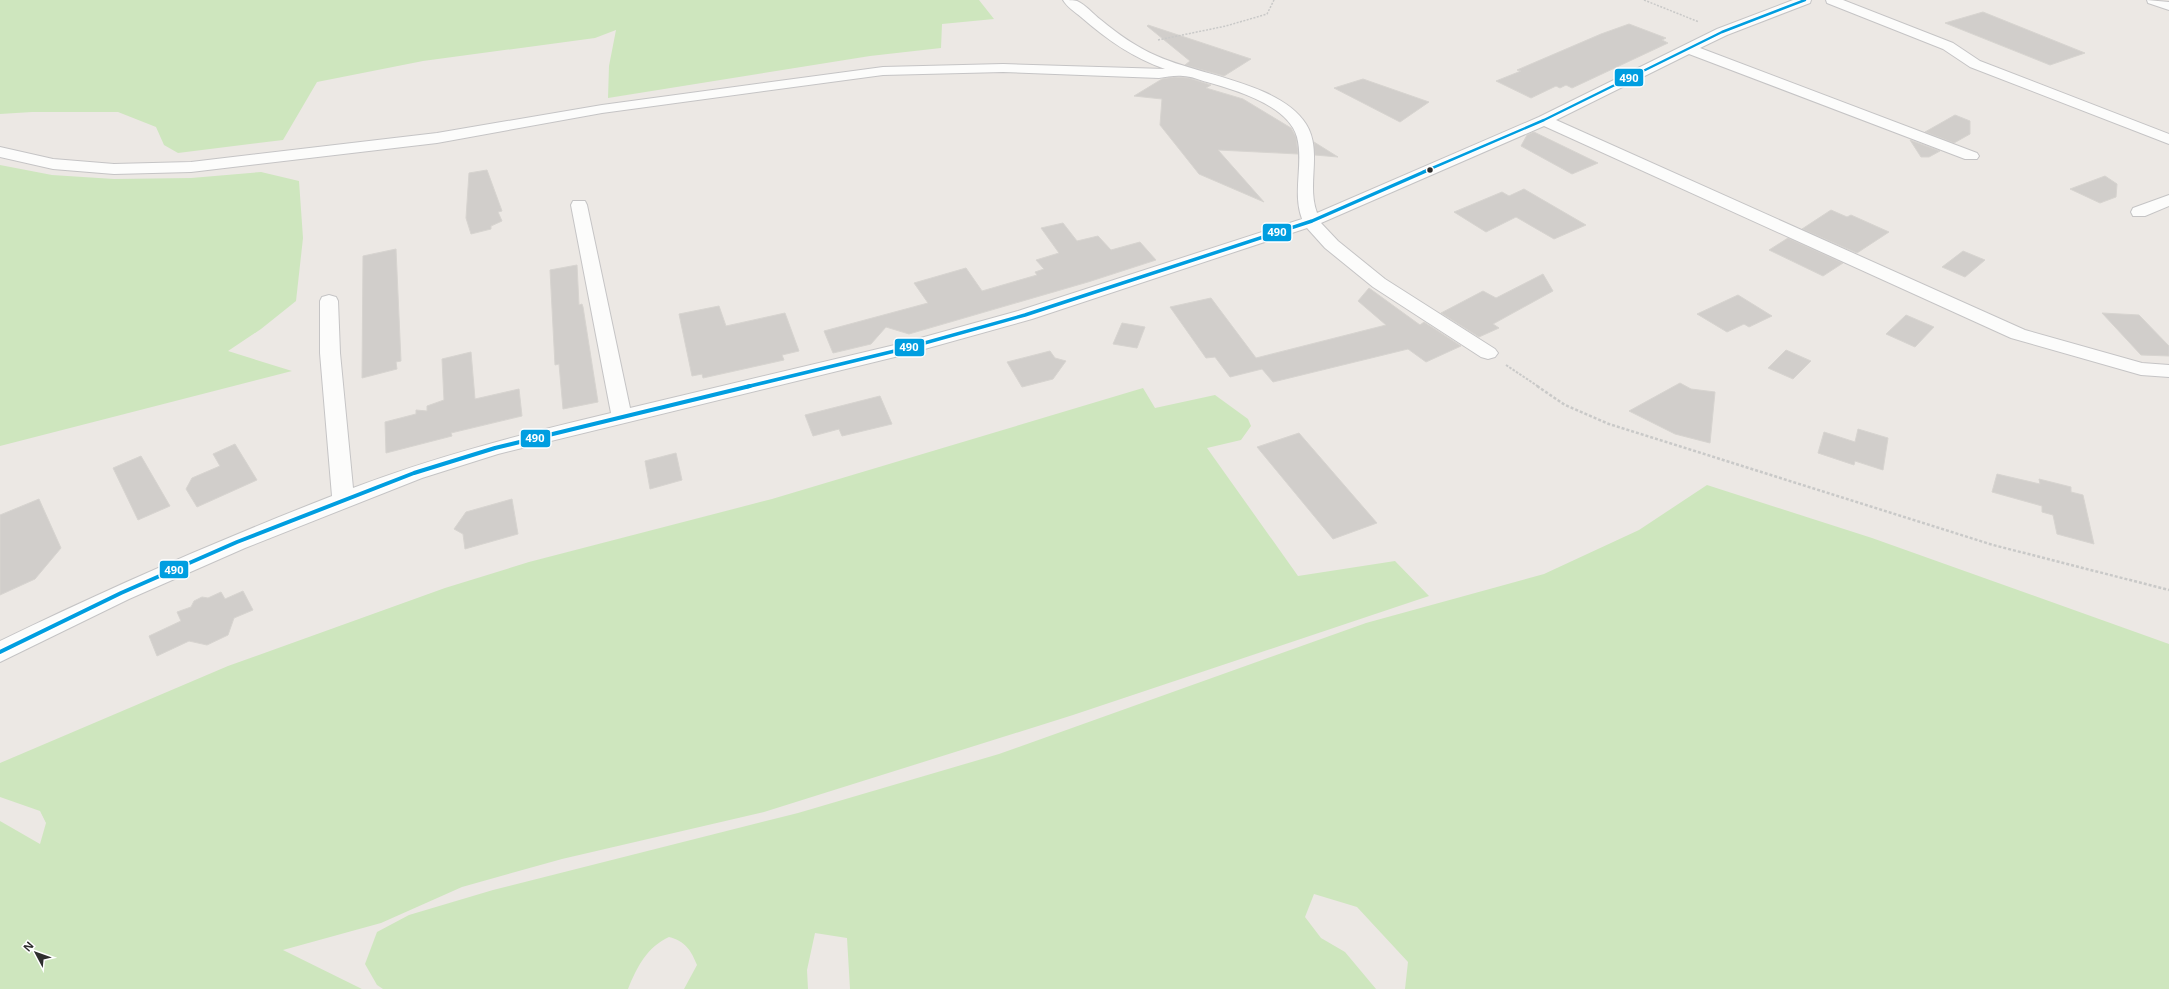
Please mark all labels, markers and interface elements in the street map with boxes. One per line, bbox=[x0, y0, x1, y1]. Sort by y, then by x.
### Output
line badge: 490 bbox=[1614, 68, 1644, 87]
text: 490 bbox=[1620, 70, 1638, 85]
unlabelled marker bbox=[1425, 165, 1435, 175]
line badge: 490 bbox=[1262, 223, 1292, 242]
text: 490 bbox=[1268, 224, 1286, 239]
line badge: 490 bbox=[894, 338, 925, 357]
text: 490 bbox=[900, 339, 918, 354]
line badge: 490 bbox=[520, 429, 551, 448]
text: 490 bbox=[526, 430, 544, 445]
line badge: 490 bbox=[159, 560, 189, 579]
text: 490 bbox=[165, 562, 183, 577]
north arrow bbox=[16, 933, 56, 973]
text: N bbox=[19, 938, 37, 954]

